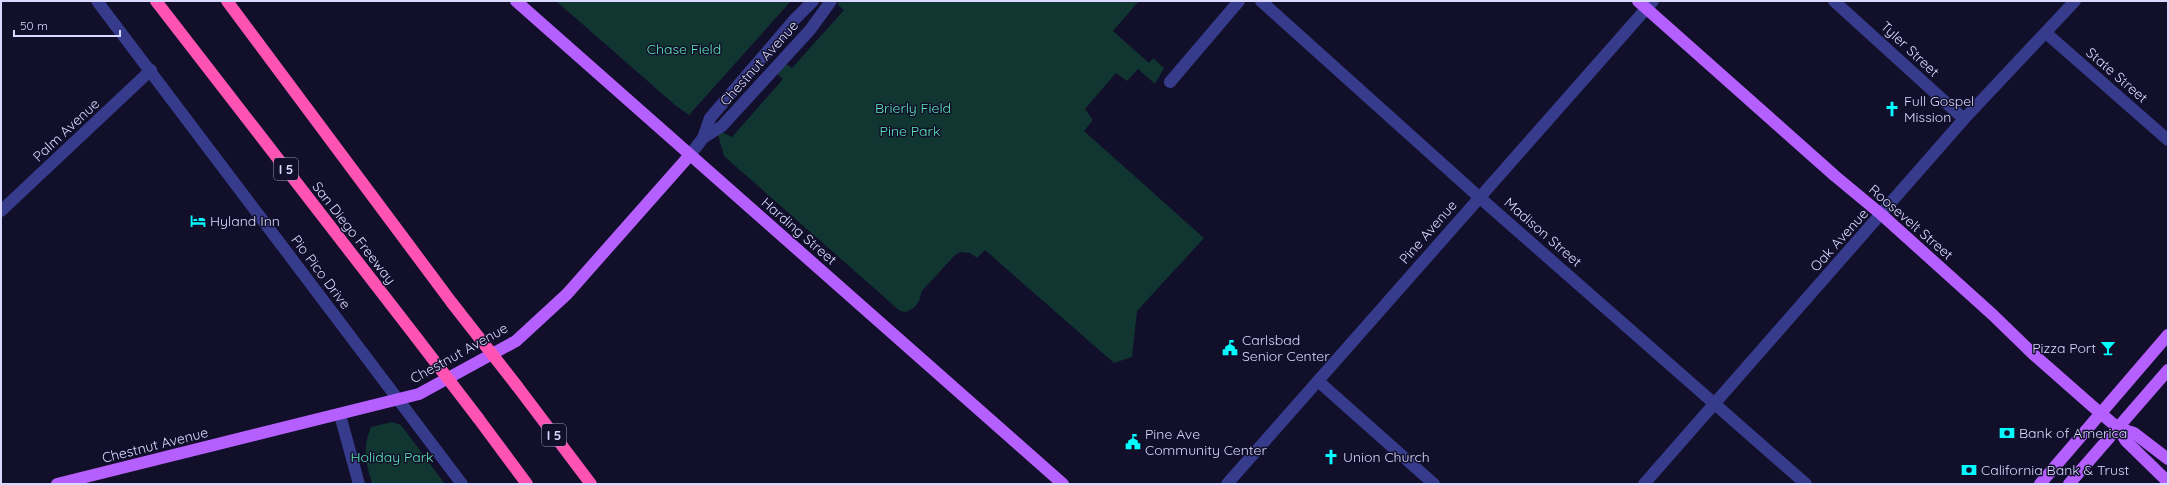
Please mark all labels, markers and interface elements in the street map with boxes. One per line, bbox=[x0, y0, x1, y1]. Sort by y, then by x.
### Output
scale bar bbox=[14, 12, 120, 38]
street label: Chestnut Avenue bbox=[716, 16, 802, 109]
street label: Tyler Street bbox=[1877, 17, 1943, 81]
text: 50 m bbox=[20, 18, 48, 33]
park label: Chase Field bbox=[647, 40, 721, 58]
street label: State Street bbox=[2082, 43, 2152, 107]
place label: Full Gospel Mission bbox=[1904, 92, 1974, 126]
street label: Palm Avenue bbox=[29, 95, 103, 165]
park label: Brierly Field bbox=[875, 99, 951, 117]
church icon: Full Gospel Mission bbox=[1883, 100, 1901, 118]
park label: Pine Park bbox=[880, 122, 940, 140]
road number: I 5 bbox=[274, 158, 298, 180]
street label: San Diego Freeway bbox=[308, 178, 400, 288]
street label: Roosevelt Street bbox=[1865, 180, 1957, 264]
street label: Harding Street bbox=[758, 193, 841, 269]
street label: Madison Street bbox=[1501, 193, 1586, 271]
street label: Pine Avenue bbox=[1395, 196, 1461, 268]
street label: Oak Avenue bbox=[1806, 205, 1872, 275]
hotel icon: Hyland Inn bbox=[189, 212, 207, 230]
place label: Hyland Inn bbox=[210, 212, 280, 230]
street label: Pio Pico Drive bbox=[287, 231, 355, 313]
street label: Chestnut Avenue bbox=[407, 319, 511, 387]
place label: Carlsbad Senior Center bbox=[1242, 331, 1330, 365]
public building icon: Carlsbad Senior Center bbox=[1221, 339, 1239, 357]
place label: Pizza Port bbox=[2032, 339, 2096, 357]
bar icon: Pizza Port bbox=[2099, 339, 2117, 357]
street label: Chestnut Avenue bbox=[100, 423, 210, 467]
road number: I 5 bbox=[542, 424, 566, 446]
bank icon: Bank of America bbox=[1998, 424, 2016, 442]
place label: Bank of America bbox=[2019, 424, 2127, 442]
place label: Pine Ave Community Center bbox=[1145, 425, 1267, 459]
public building icon: Pine Ave Community Center bbox=[1124, 433, 1142, 451]
park label: Holiday Park bbox=[350, 448, 434, 466]
church icon: Union Church bbox=[1322, 448, 1340, 466]
place label: Union Church bbox=[1343, 448, 1430, 466]
bank icon: California Bank & Trust bbox=[1960, 461, 1978, 479]
place label: California Bank & Trust bbox=[1981, 461, 2129, 479]

